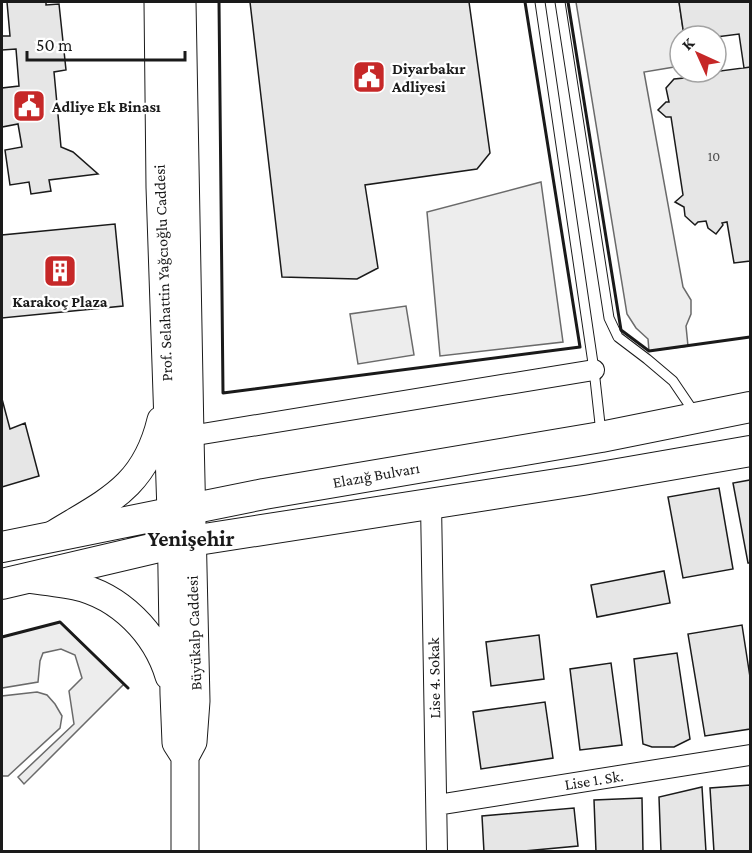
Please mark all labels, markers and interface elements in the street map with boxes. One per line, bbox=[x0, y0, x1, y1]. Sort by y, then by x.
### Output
scale bar bbox=[27, 24, 184, 62]
north arrow bbox=[668, 24, 728, 84]
text: K bbox=[678, 34, 698, 53]
text: 50 m bbox=[36, 35, 73, 55]
public building icon: Diyarbakır Adliyesi bbox=[351, 59, 387, 95]
place label: Diyarbakır Adliyesi bbox=[391, 60, 466, 95]
public building icon: Adliye Ek Binası bbox=[11, 88, 47, 124]
place label: Adliye Ek Binası bbox=[51, 98, 161, 115]
house number: 10 bbox=[708, 148, 720, 164]
street label: Prof. Selahattin Yağcıoğlu Caddesi bbox=[151, 164, 176, 382]
building icon: Karakoç Plaza bbox=[42, 253, 78, 289]
place label: Karakoç Plaza bbox=[12, 293, 108, 310]
street label: Elazığ Bulvarı bbox=[331, 459, 421, 492]
district label: Yenişehir bbox=[147, 526, 235, 551]
street label: Büyükalp Caddesi bbox=[184, 575, 205, 691]
street label: Lise 4. Sokak bbox=[425, 637, 443, 719]
street label: Lise 1. Sk. bbox=[563, 767, 625, 793]

